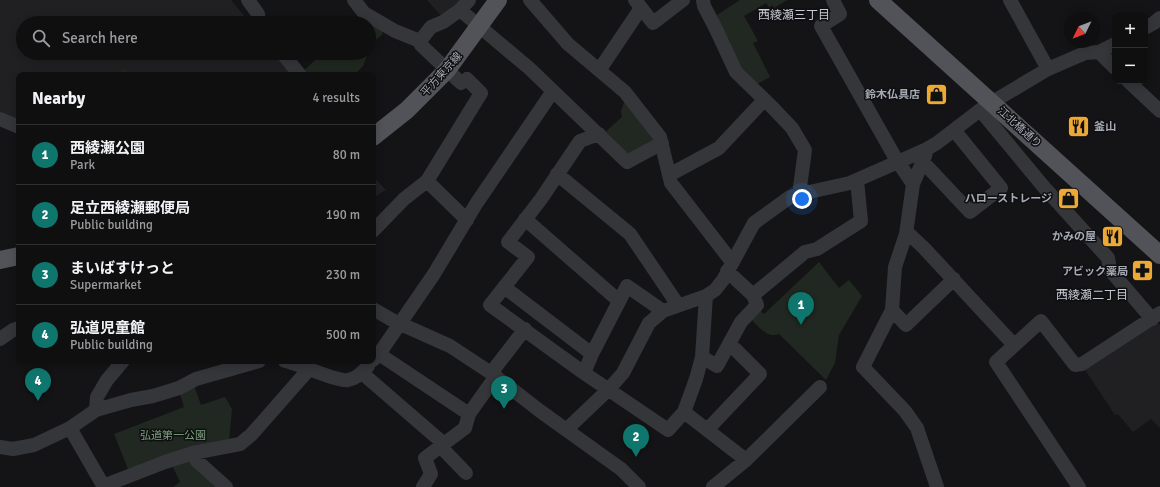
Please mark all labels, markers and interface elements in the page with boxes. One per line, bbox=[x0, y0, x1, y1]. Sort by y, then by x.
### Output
district label: 西綾瀬三丁目 bbox=[758, 8, 830, 23]
north arrow bbox=[1064, 12, 1100, 48]
map controls bbox=[1112, 12, 1148, 84]
button: + bbox=[1112, 12, 1148, 48]
search box bbox=[16, 16, 376, 60]
icon: search bbox=[30, 27, 52, 49]
text: Search here bbox=[62, 29, 138, 47]
button: − bbox=[1112, 48, 1148, 84]
street label: 平方東京線 bbox=[418, 50, 465, 99]
shop icon: 鈴木仏具店 bbox=[923, 81, 949, 107]
text: Nearby bbox=[32, 88, 85, 109]
place label: 鈴木仏具店 bbox=[865, 88, 920, 101]
text: 4 results bbox=[312, 90, 360, 106]
street label: 江北橋通り bbox=[995, 104, 1044, 151]
restaurant icon: 釜山 bbox=[1065, 113, 1091, 139]
place label: 釜山 bbox=[1094, 120, 1116, 133]
text: 西綾瀬公園 bbox=[70, 139, 145, 157]
text: 1 bbox=[41, 147, 49, 163]
text: 80 m bbox=[333, 147, 360, 163]
text: Park bbox=[70, 157, 95, 173]
shop icon: ハローストレージ bbox=[1055, 185, 1081, 211]
your location bbox=[792, 189, 812, 209]
place label: ハローストレージ bbox=[965, 192, 1052, 205]
text: 足立西綾瀬郵便局 bbox=[70, 199, 190, 217]
text: 2 bbox=[41, 207, 49, 223]
text: 190 m bbox=[326, 207, 360, 223]
text: Public building bbox=[70, 217, 153, 233]
restaurant icon: かみの屋 bbox=[1099, 223, 1125, 249]
place label: かみの屋 bbox=[1052, 230, 1096, 243]
pharmacy icon: アビック薬局 bbox=[1130, 258, 1156, 284]
text: まいばすけっと bbox=[70, 259, 175, 277]
place label: アビック薬局 bbox=[1062, 265, 1128, 278]
text: 3 bbox=[41, 267, 49, 283]
text: 230 m bbox=[326, 267, 360, 283]
text: Supermarket bbox=[70, 277, 142, 293]
district label: 西綾瀬二丁目 bbox=[1056, 288, 1128, 303]
pin: 1 bbox=[788, 292, 814, 325]
text: 弘道児童館 bbox=[70, 319, 145, 337]
text: 4 bbox=[41, 327, 49, 343]
text: 500 m bbox=[326, 327, 360, 343]
text: Public building bbox=[70, 337, 153, 353]
pin: 4 bbox=[25, 368, 51, 401]
pin: 3 bbox=[491, 376, 517, 409]
pin: 2 bbox=[623, 424, 649, 457]
park label: 弘道第一公園 bbox=[140, 429, 206, 442]

